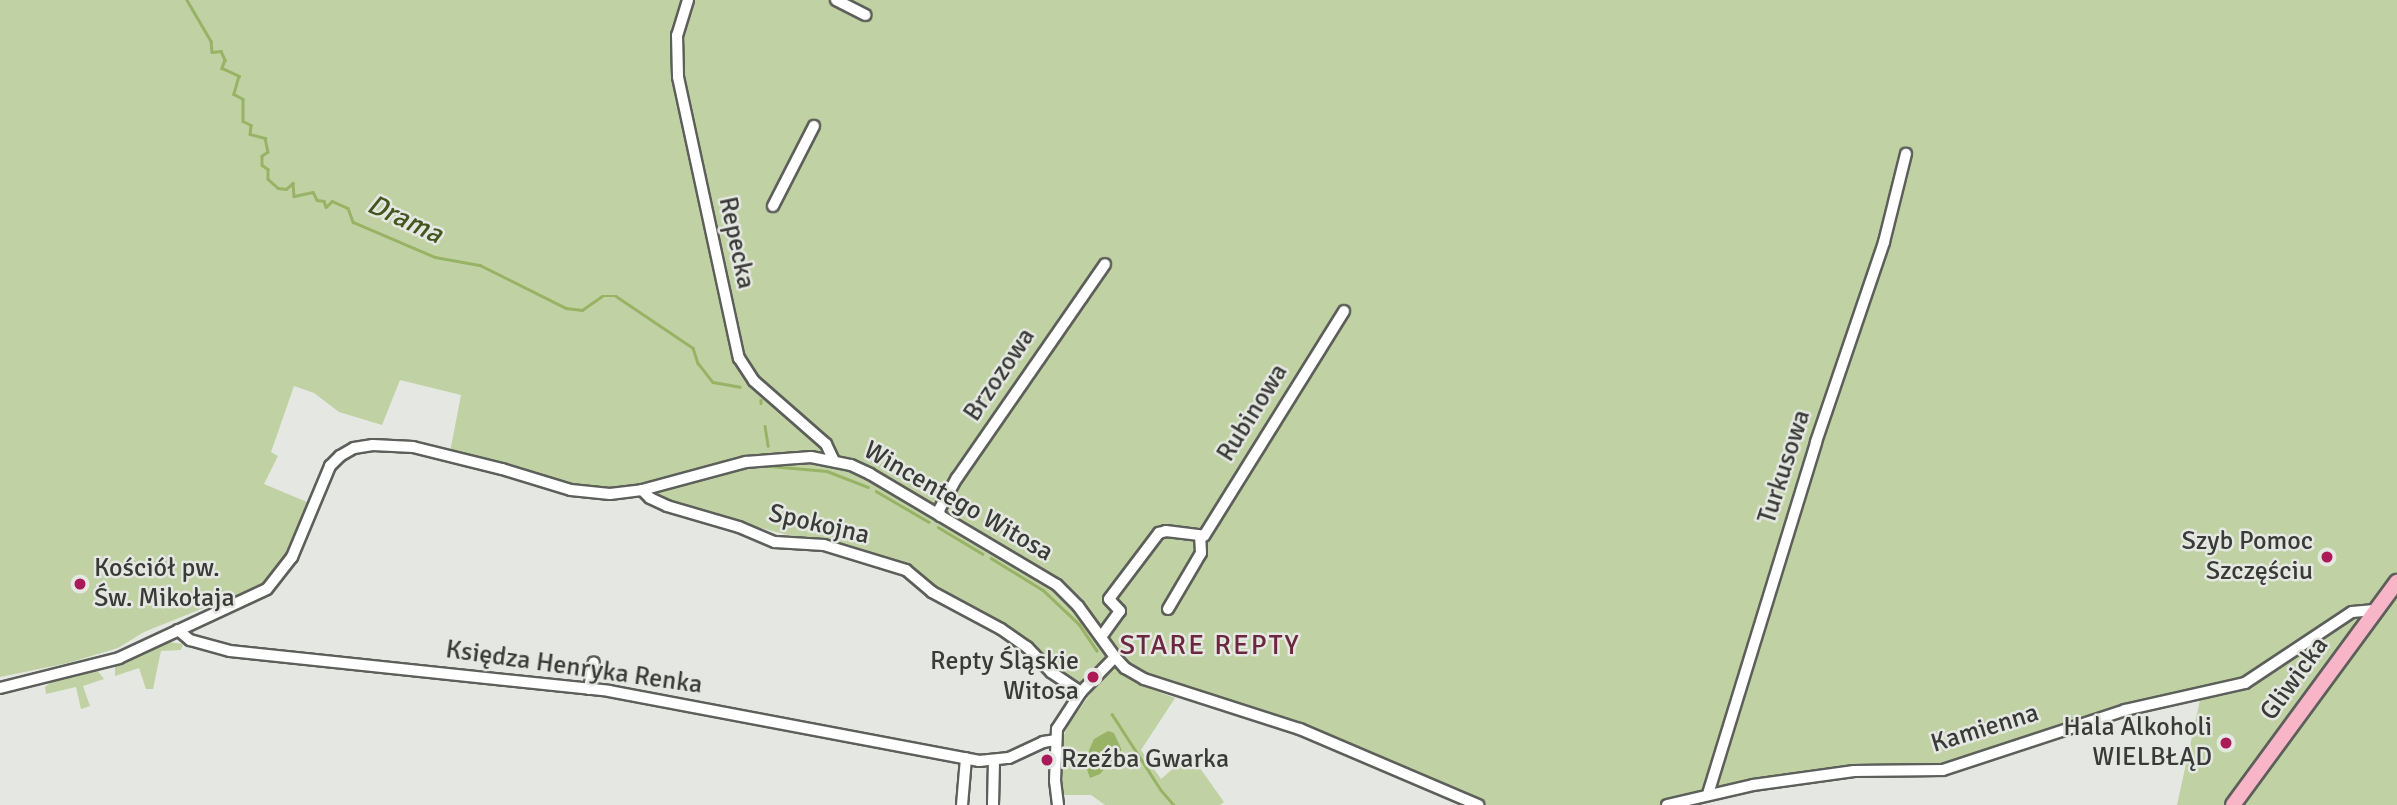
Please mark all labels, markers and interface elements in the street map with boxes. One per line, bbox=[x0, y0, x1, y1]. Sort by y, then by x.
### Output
water label: Drama bbox=[362, 187, 448, 251]
street label: Repecka bbox=[711, 194, 761, 292]
street label: Brzozowa bbox=[958, 322, 1042, 428]
street label: Rubinowa bbox=[1211, 358, 1295, 468]
street label: Turkusowa bbox=[1752, 406, 1818, 528]
street label: Wincentego Witosa bbox=[858, 435, 1058, 569]
street label: Spokojna bbox=[766, 498, 872, 552]
place label: Szyb Pomoc Szczęściu bbox=[2181, 526, 2313, 588]
marker: Szyb Pomoc Szczęściu bbox=[2319, 549, 2335, 565]
place label: Kościół pw. Św. Mikołaja bbox=[94, 553, 235, 614]
marker: Kościół pw. Św. Mikołaja bbox=[72, 576, 88, 592]
district label: STARE REPTY bbox=[1121, 628, 1299, 662]
street label: Gliwicka bbox=[2254, 631, 2336, 727]
street label: Księdza Henryka Renka bbox=[444, 635, 704, 701]
place label: Repty Śląskie Witosa bbox=[930, 646, 1079, 708]
marker: Repty Śląskie Witosa bbox=[1085, 669, 1101, 685]
street label: Kamienna bbox=[1927, 698, 2043, 760]
place label: Hala Alkoholi WIELBŁĄD bbox=[2063, 712, 2212, 774]
marker: Hala Alkoholi WIELBŁĄD bbox=[2218, 735, 2234, 751]
place label: Rzeźba Gwarka bbox=[1061, 744, 1229, 776]
marker: Rzeźba Gwarka bbox=[1039, 752, 1055, 768]

